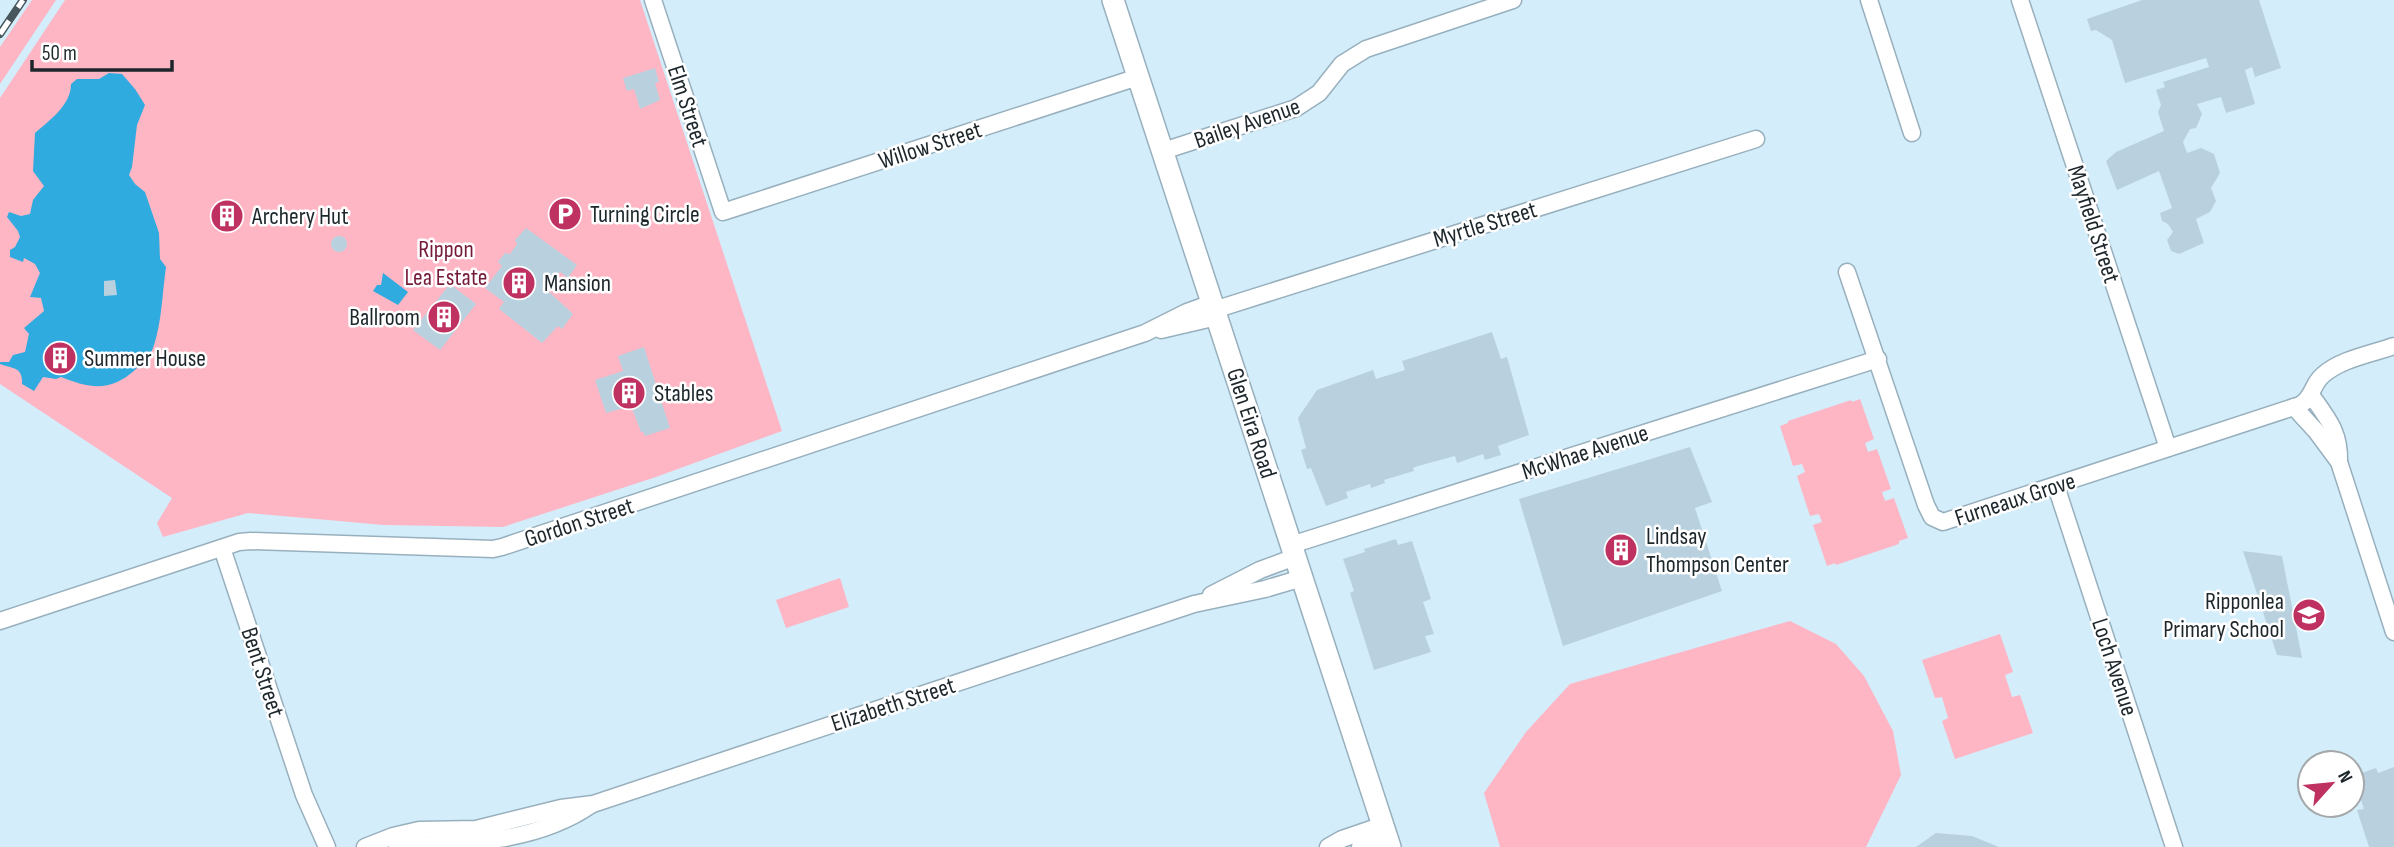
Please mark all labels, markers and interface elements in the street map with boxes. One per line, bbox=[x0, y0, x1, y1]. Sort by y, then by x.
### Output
scale bar bbox=[32, 28, 172, 72]
text: 50 m bbox=[42, 41, 77, 66]
street label: Elm Street bbox=[661, 62, 714, 151]
street label: Bailey Avenue bbox=[1190, 92, 1304, 155]
street label: Willow Street bbox=[875, 115, 985, 176]
street label: Mayfield Street bbox=[2061, 162, 2126, 287]
parking icon: Turning Circle bbox=[546, 195, 584, 233]
street label: Myrtle Street bbox=[1430, 195, 1540, 254]
building icon: Archery Hut bbox=[208, 197, 246, 235]
place label: Turning Circle bbox=[590, 200, 700, 229]
place label: Archery Hut bbox=[251, 202, 348, 231]
park label: Rippon Lea Estate bbox=[404, 235, 488, 292]
building icon: Mansion bbox=[500, 264, 538, 302]
place label: Mansion bbox=[544, 269, 611, 298]
building icon: Ballroom bbox=[425, 298, 463, 336]
place label: Ballroom bbox=[349, 303, 420, 332]
building icon: Summer House bbox=[41, 339, 79, 377]
place label: Summer House bbox=[84, 344, 206, 373]
street label: Glen Eira Road bbox=[1220, 364, 1283, 482]
building icon: Stables bbox=[610, 374, 648, 412]
place label: Stables bbox=[654, 379, 713, 408]
street label: McWhae Avenue bbox=[1518, 418, 1652, 487]
street label: Furneaux Grove bbox=[1951, 466, 2079, 533]
street label: Gordon Street bbox=[521, 491, 637, 554]
place label: Lindsay Thompson Center bbox=[1646, 522, 1789, 579]
building icon: Lindsay Thompson Center bbox=[1602, 531, 1640, 569]
place label: Ripponlea Primary School bbox=[2163, 587, 2284, 644]
school or university icon: Ripponlea Primary School bbox=[2290, 596, 2328, 634]
street label: Loch Avenue bbox=[2085, 615, 2144, 720]
street label: Bent Street bbox=[234, 624, 291, 721]
street label: Elizabeth Street bbox=[827, 671, 959, 738]
north arrow bbox=[2296, 749, 2366, 819]
text: N bbox=[2332, 767, 2357, 787]

